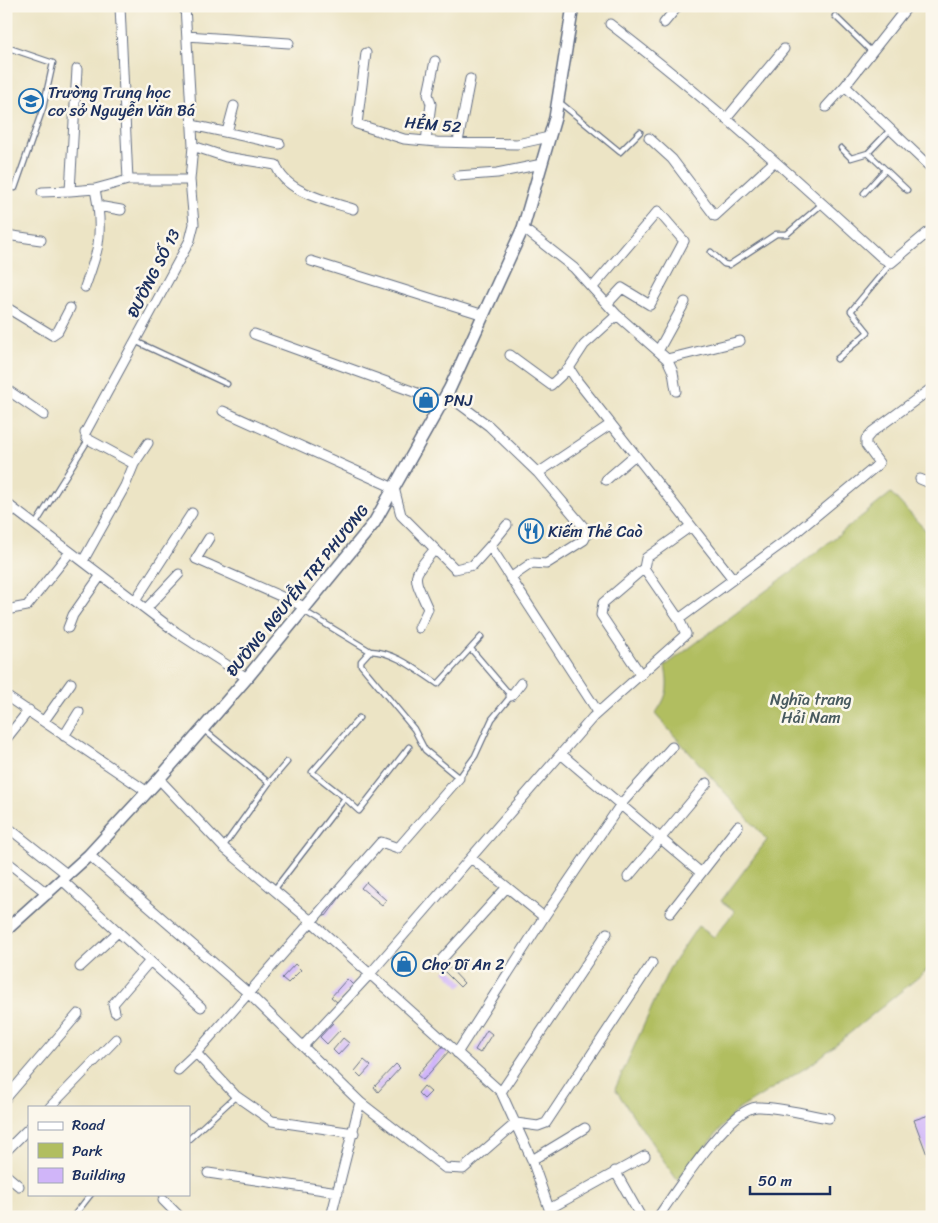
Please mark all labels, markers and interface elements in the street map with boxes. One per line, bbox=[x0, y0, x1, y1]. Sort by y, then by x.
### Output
place label: Trường Trung học cơ sở Nguyễn Văn Bá bbox=[48, 78, 195, 125]
school or university icon: Trường Trung học cơ sở Nguyễn Văn Bá bbox=[18, 88, 44, 114]
street label: HẺM 52 bbox=[404, 108, 462, 141]
street label: ĐƯỜNG SỐ 13 bbox=[119, 223, 188, 323]
place label: PNJ bbox=[444, 386, 473, 415]
shop icon: PNJ bbox=[413, 387, 439, 413]
street label: ĐƯỜNG NGUYỄN TRI PHƯƠNG bbox=[218, 497, 377, 683]
place label: Kiếm Thẻ Caò bbox=[548, 517, 643, 546]
restaurant icon: Kiếm Thẻ Caò bbox=[518, 518, 544, 544]
park label: Nghĩa trang Hải Nam bbox=[770, 685, 852, 732]
place label: Chợ Dĩ An 2 bbox=[422, 950, 505, 979]
shop icon: Chợ Dĩ An 2 bbox=[391, 951, 417, 977]
legend bbox=[28, 1106, 190, 1196]
text: Road bbox=[72, 1112, 105, 1138]
text: Park bbox=[72, 1138, 103, 1164]
text: Building bbox=[72, 1162, 126, 1188]
scale bar bbox=[750, 1163, 830, 1195]
text: 50 m bbox=[758, 1168, 793, 1194]

